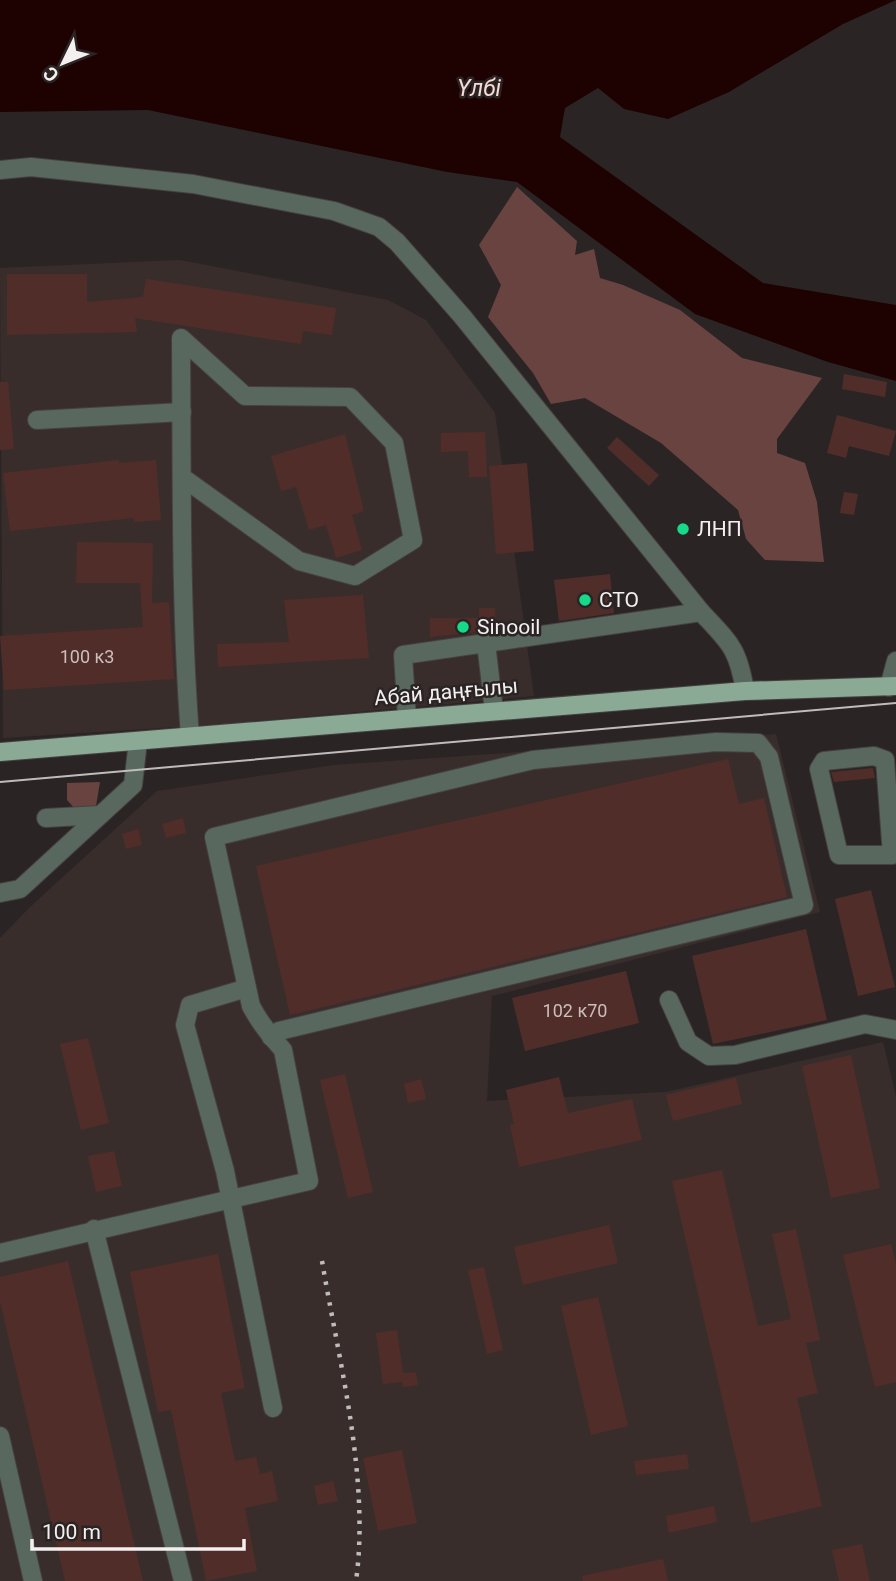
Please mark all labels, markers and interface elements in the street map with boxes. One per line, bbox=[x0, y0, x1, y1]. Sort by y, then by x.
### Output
north arrow bbox=[28, 28, 98, 98]
text: С bbox=[38, 62, 64, 87]
water label: Үлбі bbox=[457, 75, 502, 102]
place label: ЛНП bbox=[697, 517, 742, 541]
marker: ЛНП bbox=[675, 521, 691, 537]
place label: СТО bbox=[599, 588, 639, 612]
marker: СТО bbox=[577, 592, 593, 608]
place label: Sinooil bbox=[477, 615, 540, 639]
marker: Sinooil bbox=[455, 619, 471, 635]
house number: 100 к3 bbox=[60, 646, 114, 667]
street label: Абай даңғылы bbox=[373, 674, 519, 710]
house number: 102 к70 bbox=[543, 1000, 607, 1021]
scale bar bbox=[32, 1508, 243, 1552]
text: 100 m bbox=[42, 1520, 101, 1544]

